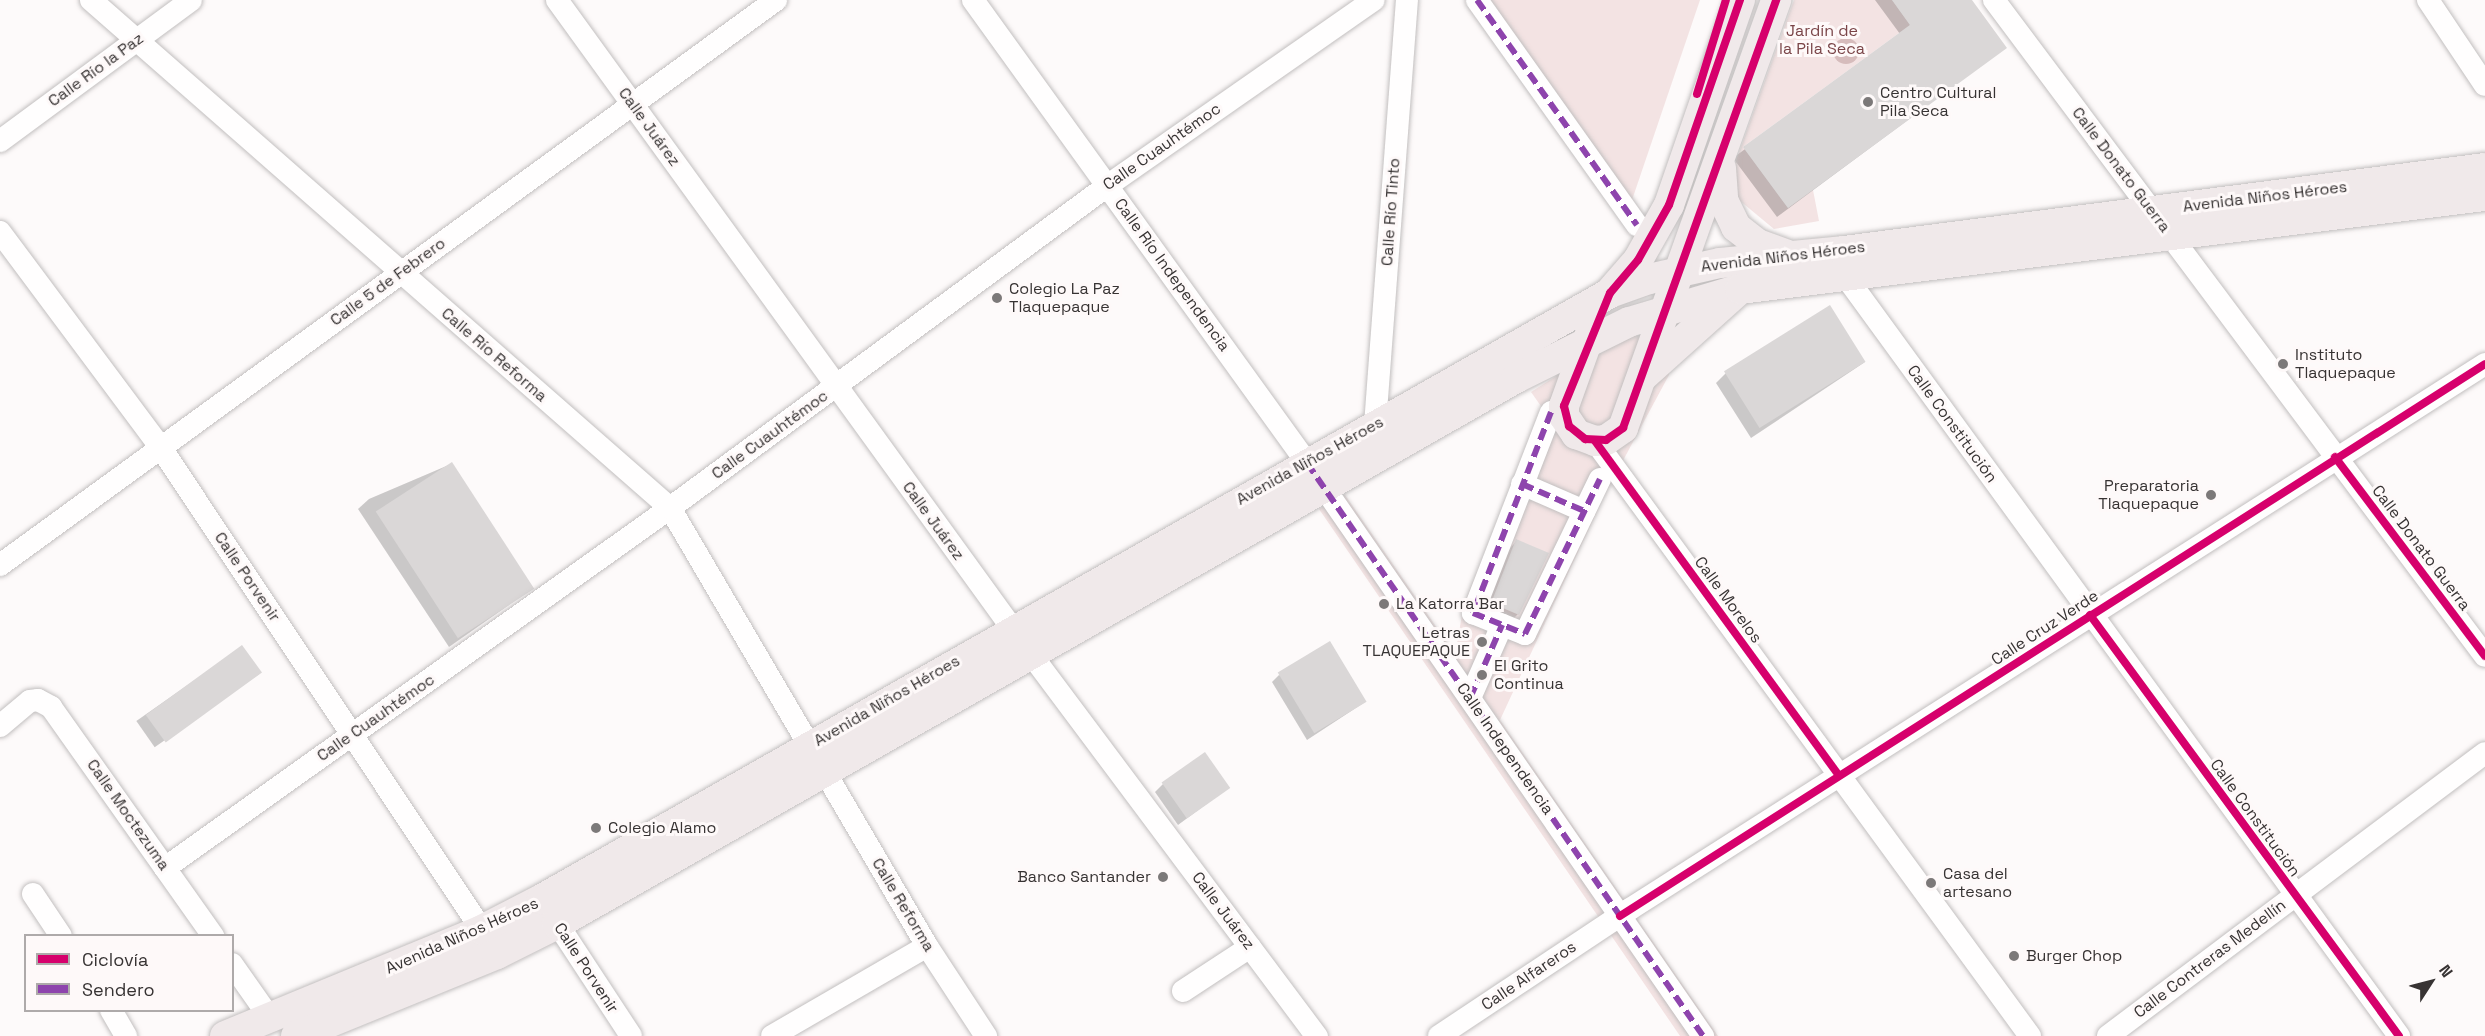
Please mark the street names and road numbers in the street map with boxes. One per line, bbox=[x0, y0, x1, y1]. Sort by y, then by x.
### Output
street label: Calle Río la Paz bbox=[45, 29, 147, 111]
street label: Calle Juárez bbox=[614, 84, 684, 170]
street label: Calle Cuauhtémoc bbox=[1100, 99, 1224, 195]
street label: Calle Donato Guerra bbox=[2068, 104, 2174, 236]
street label: Calle Río Tinto bbox=[1378, 157, 1404, 267]
street label: Avenida Niños Héroes bbox=[2182, 177, 2348, 217]
street label: Calle Río Independencia bbox=[1110, 195, 1234, 355]
street label: Calle 5 de Febrero bbox=[327, 234, 449, 330]
street label: Avenida Niños Héroes bbox=[1700, 237, 1866, 277]
street label: Calle Río Reforma bbox=[437, 304, 551, 406]
street label: Calle Constitución bbox=[1903, 361, 2001, 487]
street label: Calle Cuauhtémoc bbox=[708, 386, 832, 484]
street label: Avenida Niños Héroes bbox=[1233, 413, 1387, 509]
street label: Calle Juárez bbox=[898, 478, 968, 564]
street label: Calle Donato Guerra bbox=[2368, 482, 2474, 614]
street label: Calle Porvenir bbox=[210, 529, 284, 625]
street label: Calle Morelos bbox=[1690, 553, 1766, 647]
street label: Calle Cruz Verde bbox=[1988, 586, 2102, 670]
street label: Avenida Niños Héroes bbox=[811, 651, 963, 751]
street label: Calle Cuauhtémoc bbox=[314, 670, 438, 766]
street label: Calle Independencia bbox=[1452, 680, 1558, 818]
street label: Calle Constitución bbox=[2206, 755, 2304, 881]
street label: Calle Moctezuma bbox=[83, 756, 173, 874]
street label: Calle Reforma bbox=[868, 855, 938, 955]
street label: Calle Juárez bbox=[1188, 868, 1258, 954]
street label: Avenida Niños Héroes bbox=[383, 894, 541, 978]
street label: Calle Contreras Medellín bbox=[2130, 896, 2290, 1022]
street label: Calle Porvenir bbox=[550, 919, 622, 1017]
street label: Calle Alfareros bbox=[1478, 937, 1580, 1015]

